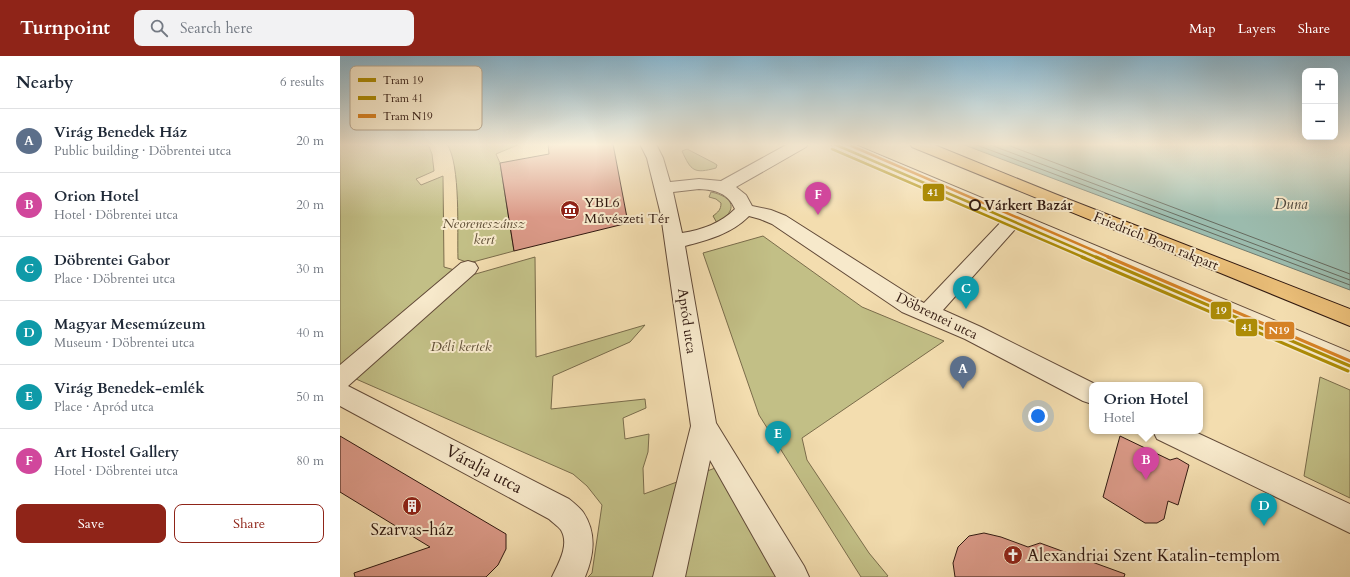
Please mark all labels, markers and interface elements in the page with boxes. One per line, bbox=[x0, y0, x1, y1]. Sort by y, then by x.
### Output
search box bbox=[134, 10, 414, 46]
text: Turnpoint bbox=[20, 15, 110, 41]
icon: search bbox=[148, 17, 170, 39]
text: Search here bbox=[180, 18, 253, 38]
text: Map bbox=[1189, 19, 1216, 38]
text: Layers bbox=[1238, 19, 1276, 38]
text: Share bbox=[1298, 19, 1330, 38]
legend bbox=[350, 66, 482, 130]
map controls bbox=[1302, 68, 1338, 140]
button: + bbox=[1302, 68, 1338, 104]
text: Nearby bbox=[16, 71, 73, 94]
text: 6 results bbox=[280, 73, 324, 91]
text: Tram 19 bbox=[383, 73, 424, 88]
text: Tram 41 bbox=[383, 91, 423, 106]
button: − bbox=[1302, 104, 1338, 140]
text: Tram N19 bbox=[383, 109, 433, 124]
text: Virág Benedek Ház bbox=[54, 122, 187, 142]
text: A bbox=[24, 132, 34, 150]
text: 20 m bbox=[296, 132, 324, 150]
text: Public building · Döbrentei utca bbox=[54, 142, 231, 160]
pin: F bbox=[805, 182, 831, 215]
line badge: 41 bbox=[922, 183, 945, 202]
text: 41 bbox=[927, 185, 939, 200]
text: Orion Hotel bbox=[54, 186, 139, 206]
place label: YBL6 Művészeti Tér bbox=[584, 193, 670, 228]
water label: Duna bbox=[1274, 194, 1308, 214]
text: B bbox=[24, 196, 34, 214]
text: 20 m bbox=[296, 196, 324, 214]
place label: Várkert Bazár bbox=[984, 196, 1073, 215]
museum icon: YBL6 Művészeti Tér bbox=[559, 199, 581, 221]
marker: Várkert Bazár bbox=[969, 199, 981, 211]
text: Hotel · Döbrentei utca bbox=[54, 206, 178, 224]
street label: Friedrich Born rakpart bbox=[1091, 207, 1222, 275]
park label: Neoreneszánsz kert bbox=[443, 214, 526, 249]
text: Döbrentei Gabor bbox=[54, 250, 170, 270]
text: C bbox=[24, 260, 34, 278]
text: 30 m bbox=[296, 260, 324, 278]
text: Place · Döbrentei utca bbox=[54, 270, 175, 288]
pin: C bbox=[953, 276, 979, 309]
street label: Apród utca bbox=[673, 287, 701, 355]
street label: Döbrentei utca bbox=[893, 288, 981, 344]
line badge: 19 bbox=[1210, 301, 1232, 320]
text: 19 bbox=[1215, 303, 1227, 318]
text: Magyar Mesemúzeum bbox=[54, 314, 205, 334]
line badge: 41 bbox=[1235, 318, 1258, 337]
text: 41 bbox=[1241, 320, 1253, 335]
line badge: N19 bbox=[1264, 321, 1295, 340]
text: N19 bbox=[1269, 323, 1290, 338]
text: D bbox=[23, 324, 35, 342]
text: 40 m bbox=[296, 324, 324, 342]
text: Museum · Döbrentei utca bbox=[54, 334, 195, 352]
park label: Déli kertek bbox=[430, 337, 492, 356]
pin: A bbox=[950, 356, 976, 389]
text: Virág Benedek-emlék bbox=[54, 378, 205, 398]
popup bbox=[1089, 382, 1203, 434]
text: E bbox=[25, 388, 33, 406]
text: 50 m bbox=[296, 388, 324, 406]
text: Orion Hotel bbox=[1104, 389, 1188, 409]
text: Place · Apród utca bbox=[54, 398, 154, 416]
your location bbox=[1028, 406, 1048, 426]
text: Hotel bbox=[1104, 409, 1135, 427]
pin: E bbox=[765, 421, 791, 454]
street label: Váralja utca bbox=[441, 439, 527, 499]
text: Art Hostel Gallery bbox=[54, 442, 179, 462]
pin: B bbox=[1133, 447, 1159, 480]
text: F bbox=[25, 452, 33, 470]
text: 80 m bbox=[296, 452, 324, 470]
text: Hotel · Döbrentei utca bbox=[54, 462, 178, 480]
pin: D bbox=[1251, 493, 1277, 526]
building icon: Szarvas-ház bbox=[401, 495, 423, 517]
button: Save bbox=[16, 504, 166, 543]
button: Share bbox=[174, 504, 324, 543]
place label: Szarvas-ház bbox=[370, 518, 454, 541]
church icon: Alexandriai Szent Katalin-templom bbox=[1002, 544, 1024, 566]
place label: Alexandriai Szent Katalin-templom bbox=[1027, 544, 1281, 567]

